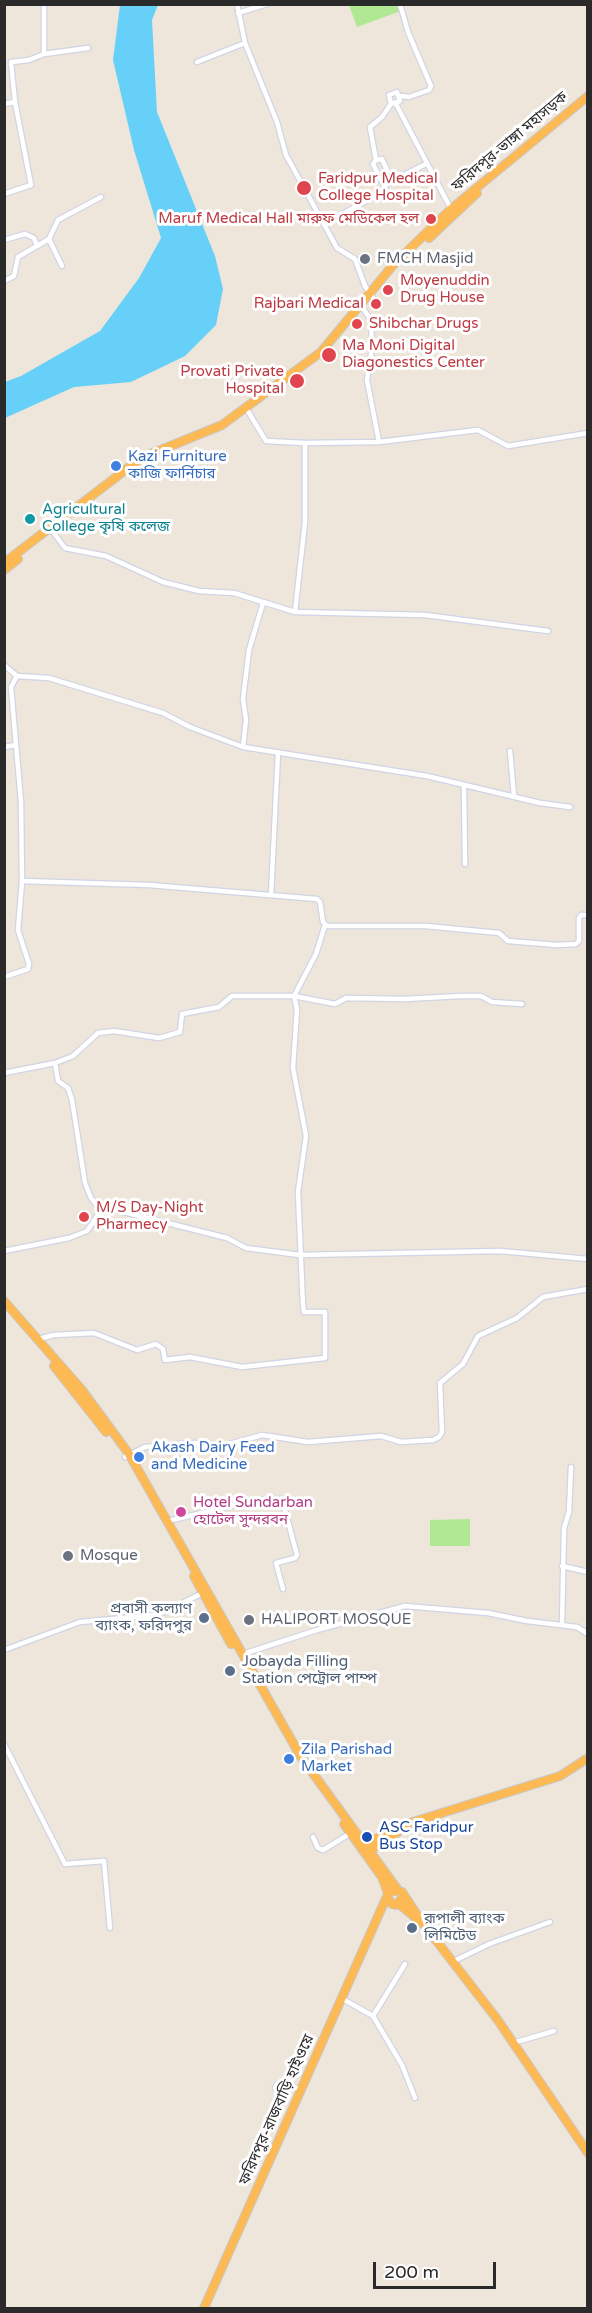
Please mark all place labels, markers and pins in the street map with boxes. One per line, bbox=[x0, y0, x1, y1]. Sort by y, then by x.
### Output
place label: Faridpur Medical College Hospital bbox=[318, 170, 438, 205]
marker: Faridpur Medical College Hospital bbox=[295, 179, 313, 197]
place label: Maruf Medical Hall মারুফ মেডিকেল হল bbox=[158, 210, 419, 228]
marker: Maruf Medical Hall মারুফ মেডিকেল হল bbox=[424, 212, 438, 226]
place label: FMCH Masjid bbox=[377, 250, 473, 268]
marker: FMCH Masjid bbox=[358, 252, 372, 266]
place label: Moyenuddin Drug House bbox=[400, 272, 490, 307]
marker: Moyenuddin Drug House bbox=[381, 283, 395, 297]
place label: Rajbari Medical bbox=[254, 295, 364, 313]
marker: Rajbari Medical bbox=[369, 297, 383, 311]
place label: Shibchar Drugs bbox=[369, 315, 478, 333]
marker: Shibchar Drugs bbox=[350, 317, 364, 331]
place label: Ma Moni Digital Diagonestics Center bbox=[342, 337, 485, 372]
marker: Ma Moni Digital Diagonestics Center bbox=[320, 346, 338, 364]
place label: Provati Private Hospital bbox=[180, 363, 284, 398]
marker: Provati Private Hospital bbox=[288, 372, 306, 390]
place label: Kazi Furniture কাজি ফার্নিচার bbox=[128, 448, 227, 483]
marker: Kazi Furniture কাজি ফার্নিচার bbox=[109, 459, 123, 473]
place label: Agricultural College কৃষি কলেজ bbox=[42, 501, 170, 536]
marker: Agricultural College কৃষি কলেজ bbox=[23, 512, 37, 526]
place label: M/S Day-Night Pharmecy bbox=[96, 1199, 204, 1234]
marker: M/S Day-Night Pharmecy bbox=[77, 1210, 91, 1224]
place label: Akash Dairy Feed and Medicine bbox=[151, 1439, 275, 1474]
marker: Akash Dairy Feed and Medicine bbox=[132, 1450, 146, 1464]
place label: Hotel Sundarban হোটেল সুন্দরবন bbox=[193, 1494, 313, 1529]
marker: Hotel Sundarban হোটেল সুন্দরবন bbox=[174, 1505, 188, 1519]
place label: Mosque bbox=[80, 1547, 138, 1565]
marker: Mosque bbox=[61, 1549, 75, 1563]
place label: প্রবাসী কল্যাণ ব্যাংক, ফরিদপুর bbox=[95, 1600, 192, 1635]
marker: প্রবাসী কল্যাণ ব্যাংক, ফরিদপুর bbox=[197, 1611, 211, 1625]
place label: HALIPORT MOSQUE bbox=[261, 1611, 411, 1629]
marker: HALIPORT MOSQUE bbox=[242, 1613, 256, 1627]
place label: Jobayda Filling Station পেট্রোল পাম্প bbox=[242, 1653, 377, 1688]
marker: Jobayda Filling Station পেট্রোল পাম্প bbox=[223, 1664, 237, 1678]
place label: Zila Parishad Market bbox=[301, 1741, 392, 1776]
marker: Zila Parishad Market bbox=[282, 1752, 296, 1766]
place label: ASC Faridpur Bus Stop bbox=[379, 1819, 473, 1854]
marker: ASC Faridpur Bus Stop bbox=[360, 1830, 374, 1844]
place label: রূপালী ব্যাংক লিমিটেড bbox=[424, 1910, 505, 1945]
marker: রূপালী ব্যাংক লিমিটেড bbox=[405, 1921, 419, 1935]

